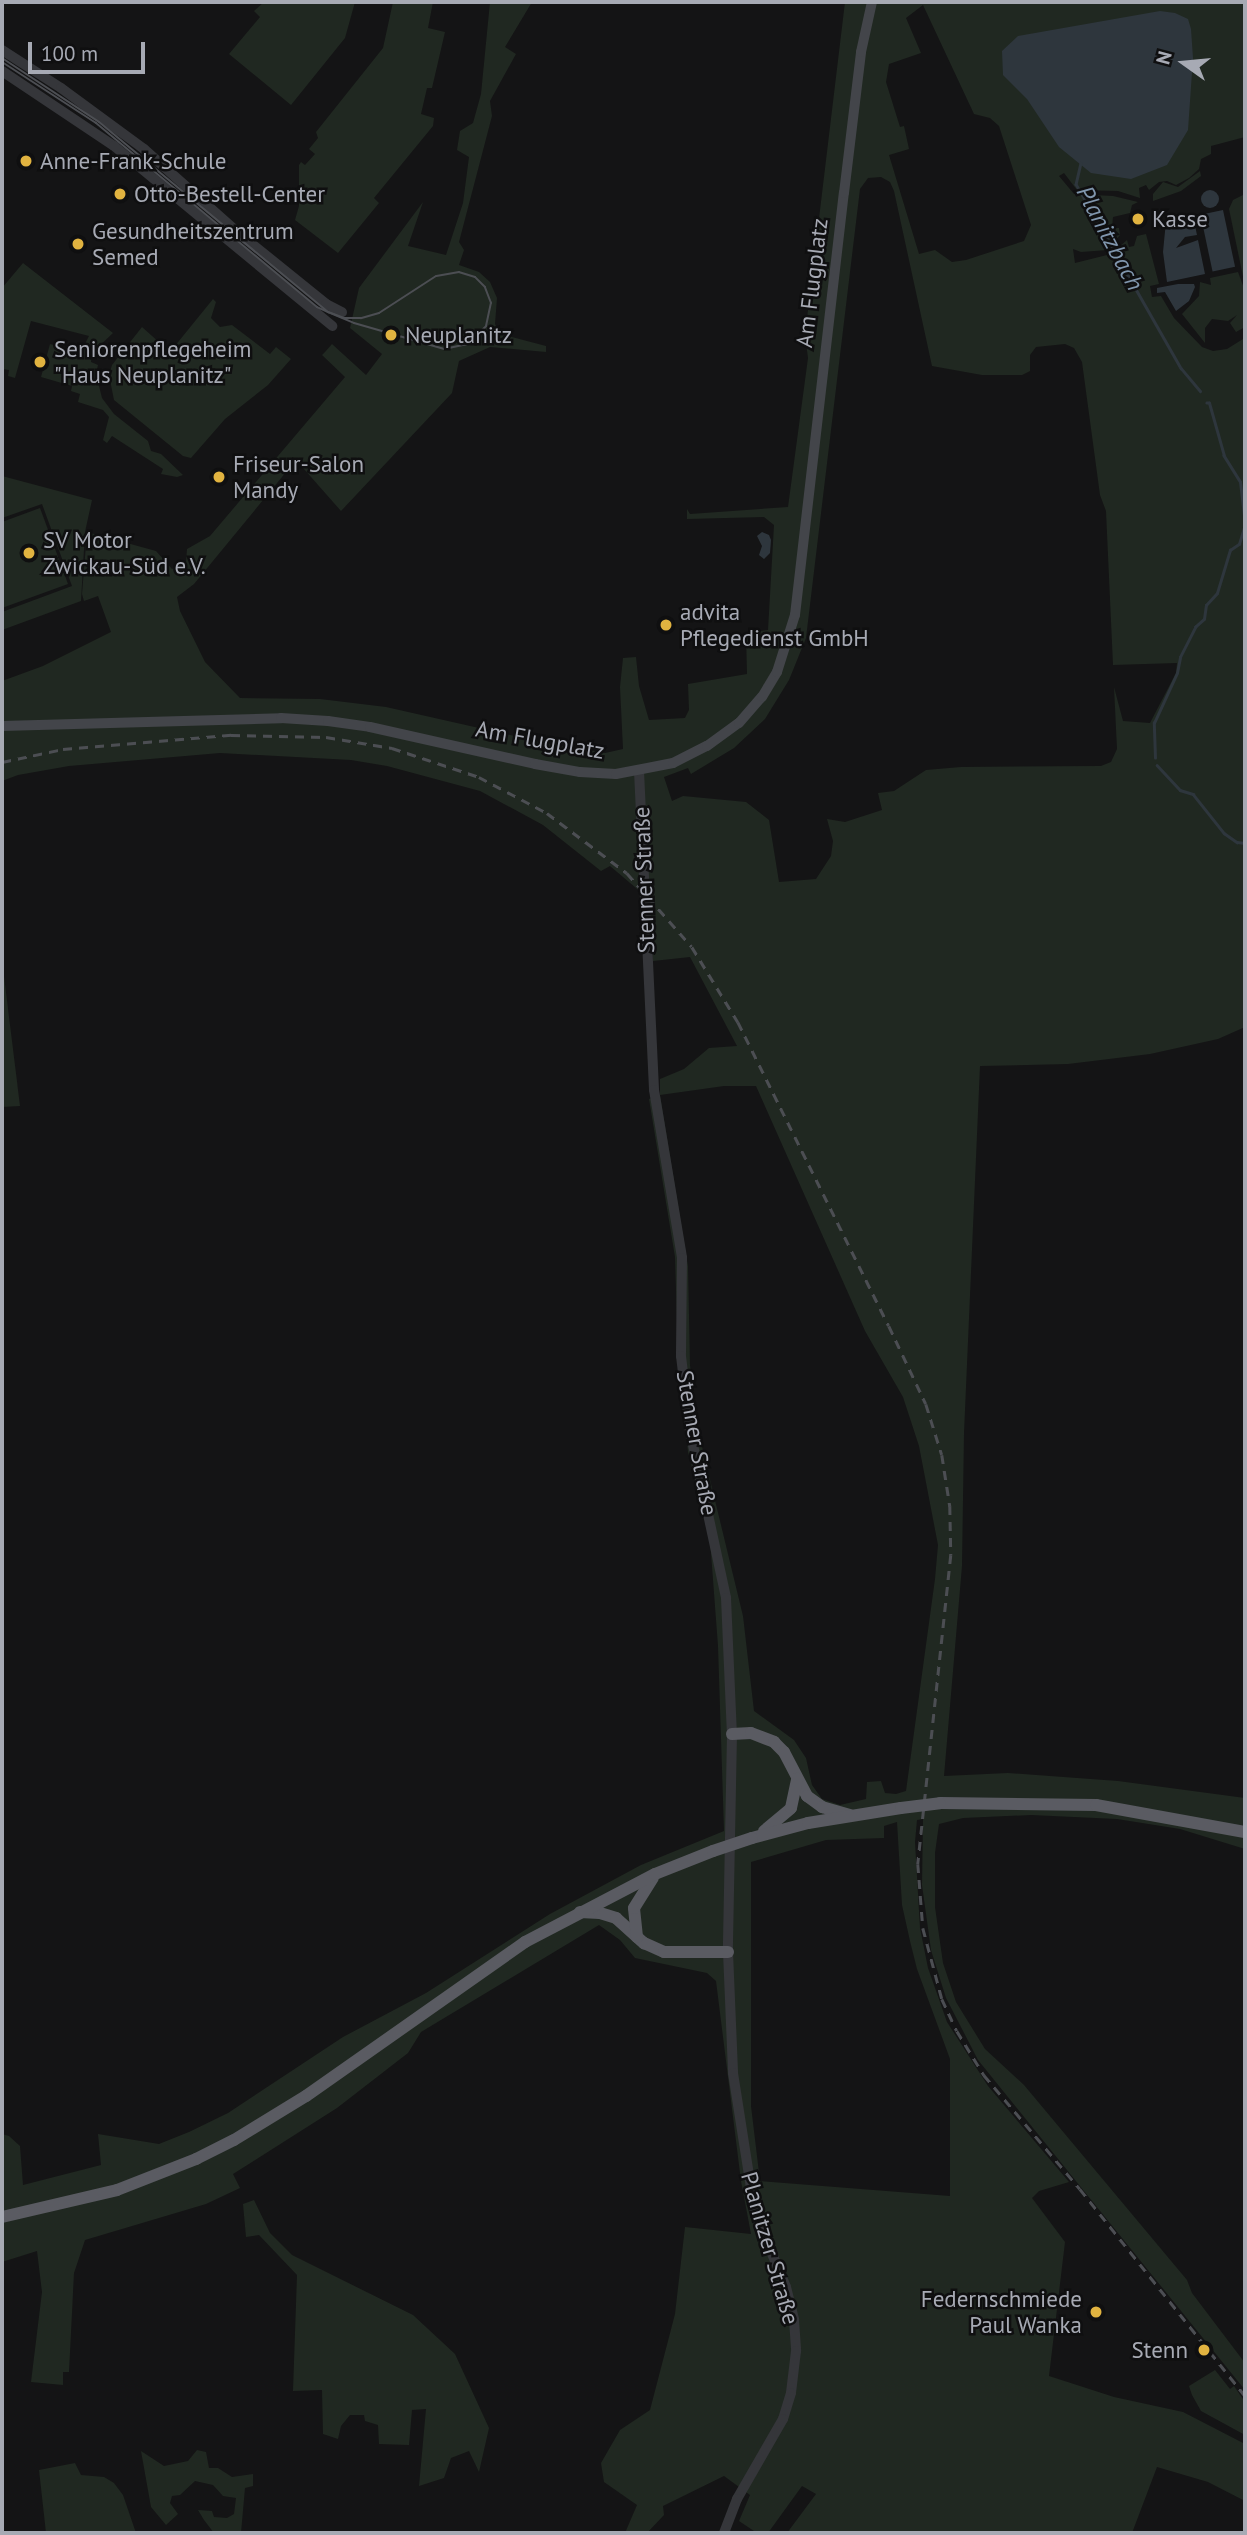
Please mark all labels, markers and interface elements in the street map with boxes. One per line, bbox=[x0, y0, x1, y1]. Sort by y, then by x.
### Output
scale bar bbox=[32, 28, 149, 72]
north arrow bbox=[1149, 28, 1219, 98]
text: 100 m bbox=[41, 40, 98, 67]
text: N bbox=[1151, 48, 1177, 67]
place label: Anne-Frank-Schule bbox=[40, 147, 226, 175]
marker: Anne-Frank-Schule bbox=[18, 153, 34, 169]
place label: Otto-Bestell-Center bbox=[134, 180, 325, 208]
water label: Planitzbach bbox=[1070, 181, 1150, 295]
marker: Otto-Bestell-Center bbox=[112, 186, 128, 202]
place label: Kasse bbox=[1152, 205, 1208, 233]
marker: Kasse bbox=[1130, 211, 1146, 227]
place label: Gesundheitszentrum Semed bbox=[92, 217, 294, 271]
street label: Am Flugplatz bbox=[790, 217, 834, 349]
marker: Gesundheitszentrum Semed bbox=[70, 236, 86, 252]
place label: Neuplanitz bbox=[405, 321, 512, 349]
marker: Neuplanitz bbox=[383, 327, 399, 343]
place label: Seniorenpflegeheim "Haus Neuplanitz" bbox=[54, 335, 251, 389]
marker: Seniorenpflegeheim "Haus Neuplanitz" bbox=[32, 354, 48, 370]
place label: Friseur-Salon Mandy bbox=[233, 450, 364, 504]
marker: Friseur-Salon Mandy bbox=[211, 469, 227, 485]
place label: SV Motor Zwickau-Süd e.V. bbox=[43, 526, 206, 580]
marker: SV Motor Zwickau-Süd e.V. bbox=[21, 545, 37, 561]
place label: advita Pflegedienst GmbH bbox=[680, 598, 869, 652]
marker: advita Pflegedienst GmbH bbox=[658, 617, 674, 633]
street label: Am Flugplatz bbox=[473, 715, 607, 765]
street label: Stenner Straße bbox=[628, 806, 660, 954]
street label: Stenner Straße bbox=[671, 1368, 723, 1518]
street label: Planitzer Straße bbox=[735, 2168, 805, 2328]
place label: Federnschmiede Paul Wanka bbox=[921, 2285, 1082, 2339]
marker: Federnschmiede Paul Wanka bbox=[1088, 2304, 1104, 2320]
place label: Stenn bbox=[1131, 2336, 1188, 2364]
marker: Stenn bbox=[1194, 2340, 1214, 2360]

